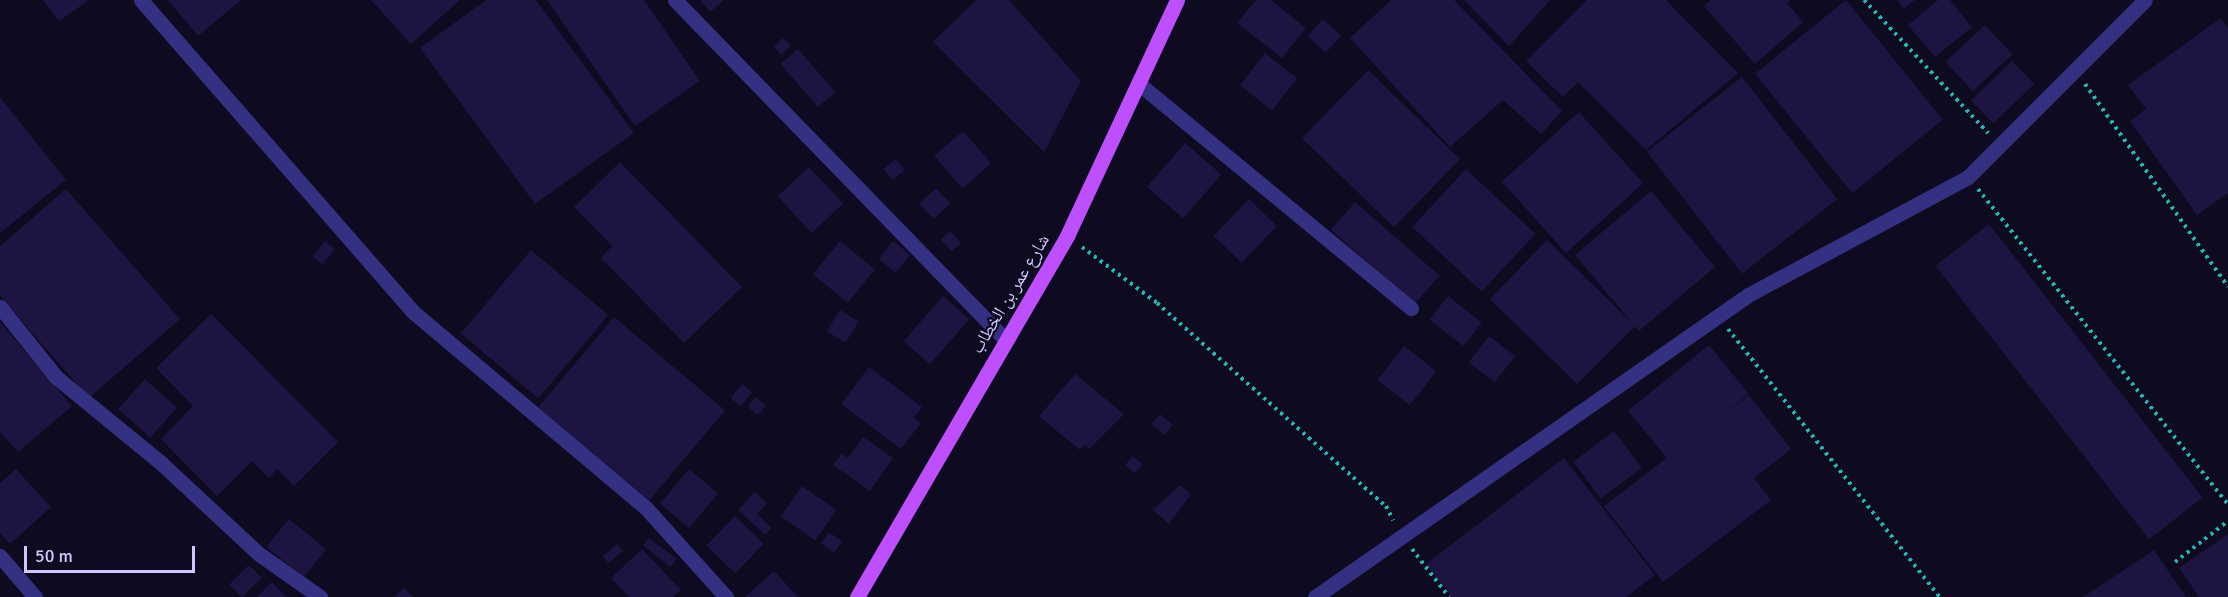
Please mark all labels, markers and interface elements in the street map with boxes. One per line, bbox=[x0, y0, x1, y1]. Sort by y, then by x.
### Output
street label: شارع عمر بن الخطاب bbox=[966, 230, 1054, 358]
scale bar bbox=[27, 534, 198, 572]
text: 50 m bbox=[35, 545, 73, 567]

